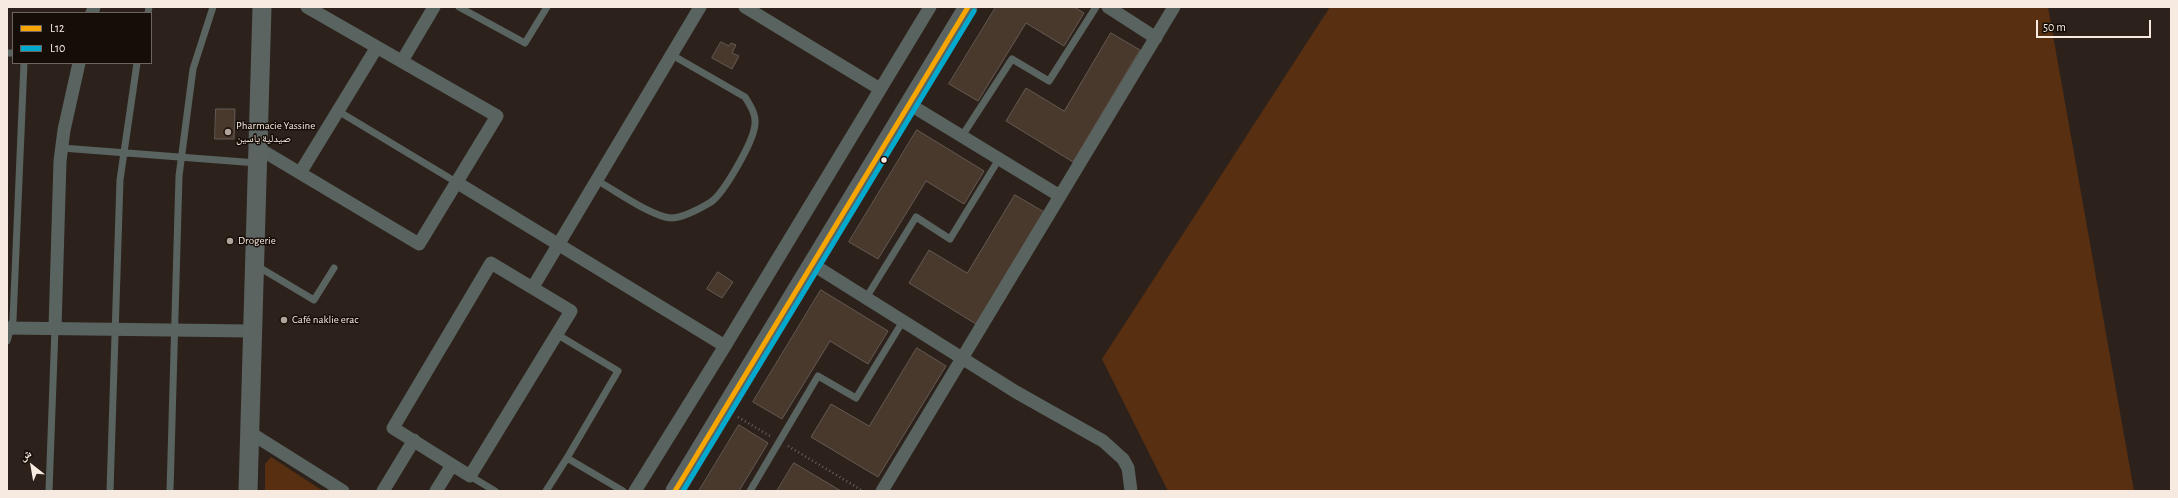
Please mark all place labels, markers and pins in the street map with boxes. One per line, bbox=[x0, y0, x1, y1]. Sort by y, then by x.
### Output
place label: Pharmacie Yassine صيدلية ياسين bbox=[236, 119, 315, 145]
marker: Pharmacie Yassine صيدلية ياسين bbox=[223, 127, 233, 137]
unlabelled marker bbox=[879, 155, 889, 165]
place label: Drogerie bbox=[238, 234, 276, 248]
marker: Drogerie bbox=[225, 236, 235, 246]
place label: Café naklie erac bbox=[292, 313, 359, 327]
marker: Café naklie erac bbox=[279, 315, 289, 325]

